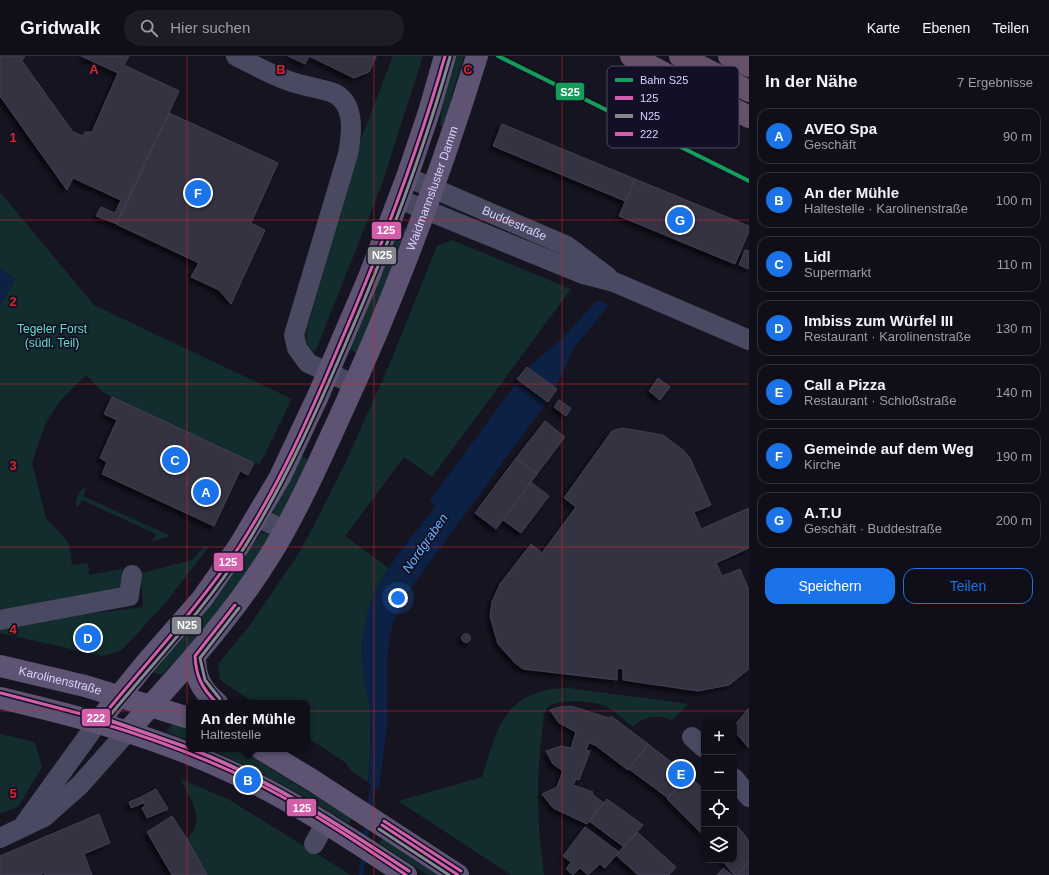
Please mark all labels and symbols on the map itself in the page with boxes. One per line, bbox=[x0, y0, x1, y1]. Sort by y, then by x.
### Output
text: A bbox=[89, 62, 99, 77]
text: B bbox=[276, 62, 286, 77]
text: C bbox=[463, 62, 473, 77]
legend bbox=[607, 66, 739, 148]
text: Bahn S25 bbox=[640, 74, 688, 86]
line badge: S25 bbox=[555, 82, 585, 101]
text: S25 bbox=[560, 86, 580, 98]
text: 125 bbox=[640, 92, 658, 104]
text: N25 bbox=[640, 110, 660, 122]
street label: Waidmannsluster Damm bbox=[403, 124, 461, 252]
text: 222 bbox=[640, 128, 658, 140]
text: 1 bbox=[9, 130, 17, 145]
pin: F bbox=[185, 178, 211, 208]
street label: Buddestraße bbox=[480, 203, 549, 244]
pin: G bbox=[667, 205, 693, 235]
line badge: 125 bbox=[371, 221, 402, 240]
text: 125 bbox=[377, 224, 395, 236]
line badge: N25 bbox=[367, 246, 397, 265]
text: N25 bbox=[372, 249, 392, 261]
text: 2 bbox=[9, 294, 17, 309]
park label: Tegeler Forst (südl. Teil) bbox=[17, 322, 88, 350]
pin: C bbox=[162, 445, 188, 475]
text: 3 bbox=[9, 458, 17, 473]
pin: A bbox=[193, 477, 219, 507]
water label: Nordgraben bbox=[399, 511, 451, 575]
line badge: 125 bbox=[213, 552, 244, 572]
text: 125 bbox=[219, 556, 237, 568]
your location bbox=[388, 588, 408, 608]
line badge: N25 bbox=[171, 616, 202, 635]
text: N25 bbox=[177, 619, 197, 631]
text: 4 bbox=[9, 622, 17, 637]
pin: D bbox=[75, 623, 101, 653]
street label: Karolinenstraße bbox=[17, 664, 104, 698]
line badge: 222 bbox=[81, 708, 111, 727]
text: 222 bbox=[87, 712, 105, 724]
pin: E bbox=[668, 759, 694, 789]
pin: B bbox=[235, 765, 261, 795]
text: 5 bbox=[9, 786, 17, 801]
line badge: 125 bbox=[286, 798, 317, 817]
text: 125 bbox=[293, 802, 311, 814]

